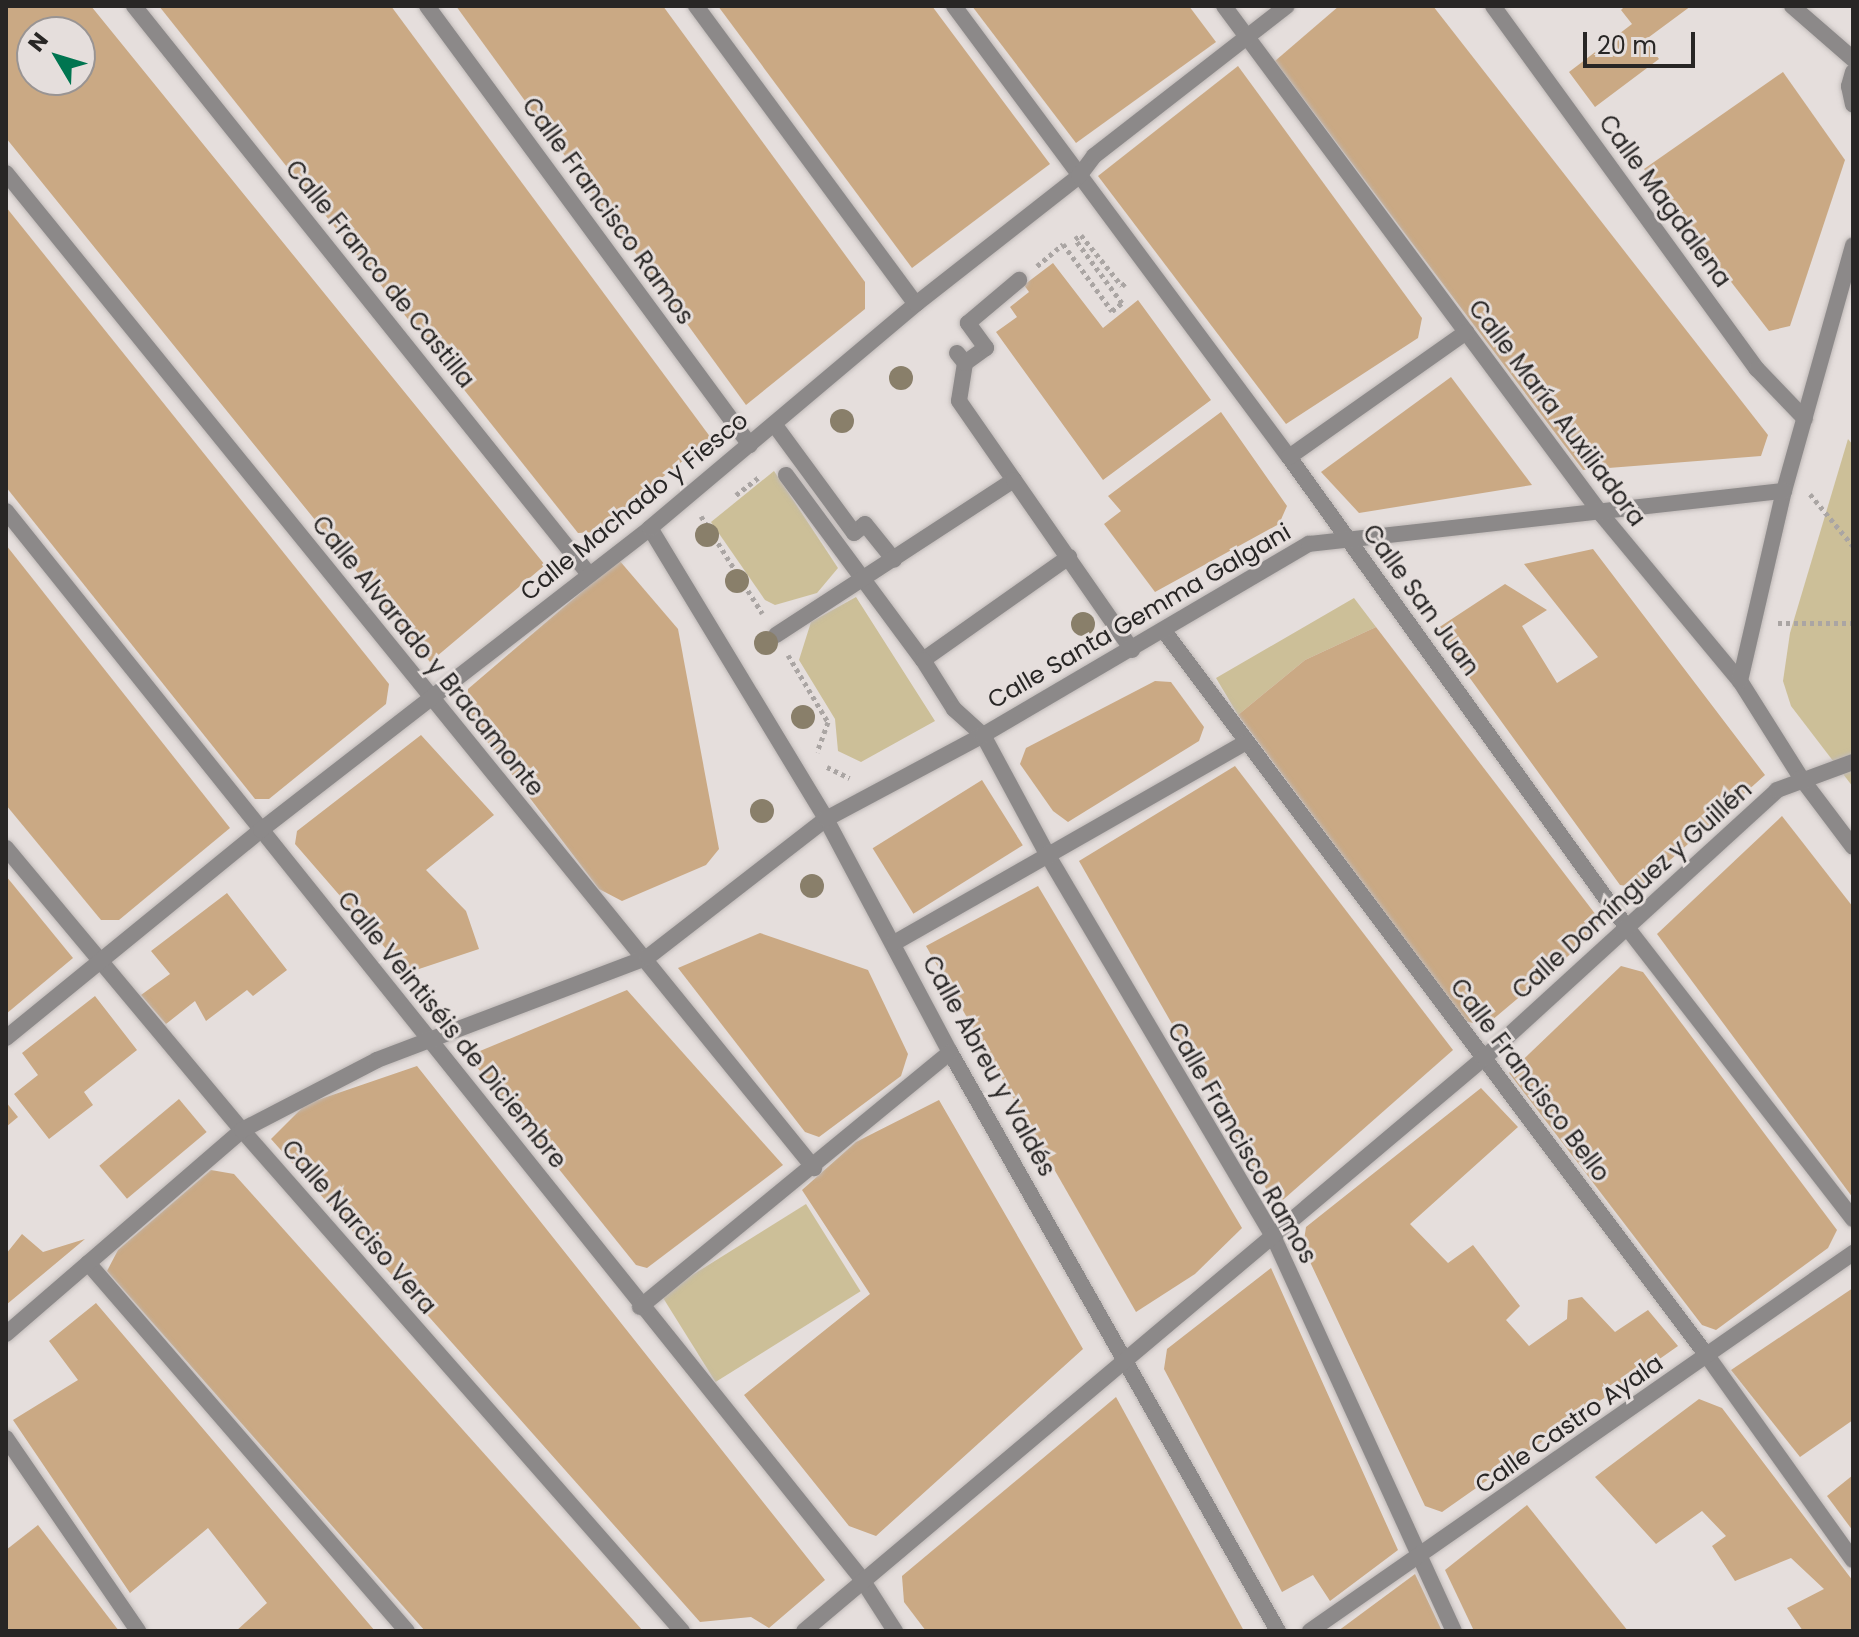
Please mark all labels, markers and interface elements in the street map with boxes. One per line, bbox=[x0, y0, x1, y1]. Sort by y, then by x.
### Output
north arrow bbox=[16, 16, 96, 96]
scale bar bbox=[1587, 16, 1699, 66]
text: N bbox=[21, 26, 56, 58]
text: 20 m bbox=[1597, 29, 1657, 62]
street label: Calle Francisco Ramos bbox=[516, 92, 700, 330]
street label: Calle Magdalena bbox=[1593, 109, 1737, 293]
street label: Calle Franco de Castilla bbox=[279, 154, 481, 394]
street label: Calle María Auxiliadora bbox=[1462, 294, 1652, 532]
street label: Calle Machado y Fiesco bbox=[515, 405, 753, 607]
street label: Calle Alvarado y Bracamonte bbox=[306, 510, 550, 802]
street label: Calle Santa Gemma Galgani bbox=[982, 517, 1296, 715]
street label: Calle San Juan bbox=[1357, 519, 1485, 681]
street label: Calle Domínguez y Guillén bbox=[1506, 775, 1758, 1005]
street label: Calle Veintiséis de Diciembre bbox=[331, 886, 573, 1174]
street label: Calle Abreu y Valdés bbox=[916, 951, 1062, 1181]
street label: Calle Francisco Bello bbox=[1444, 973, 1616, 1187]
street label: Calle Francisco Ramos bbox=[1161, 1017, 1323, 1269]
street label: Calle Narciso Vera bbox=[276, 1134, 442, 1320]
street label: Calle Castro Ayala bbox=[1470, 1348, 1668, 1500]

